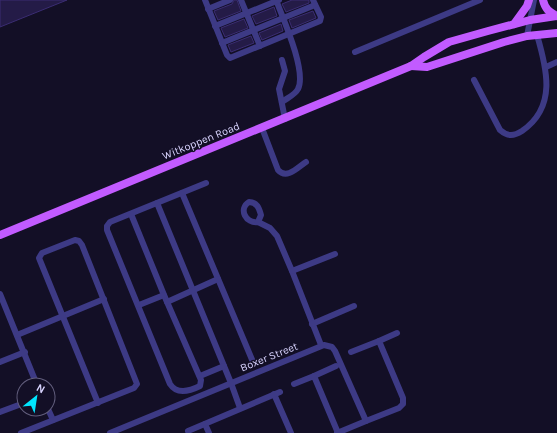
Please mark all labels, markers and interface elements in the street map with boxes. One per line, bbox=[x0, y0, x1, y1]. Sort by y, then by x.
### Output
street label: Witkoppen Road bbox=[160, 120, 242, 162]
street label: Boxer Street bbox=[238, 340, 300, 374]
north arrow bbox=[16, 377, 56, 417]
text: N bbox=[34, 381, 47, 396]

